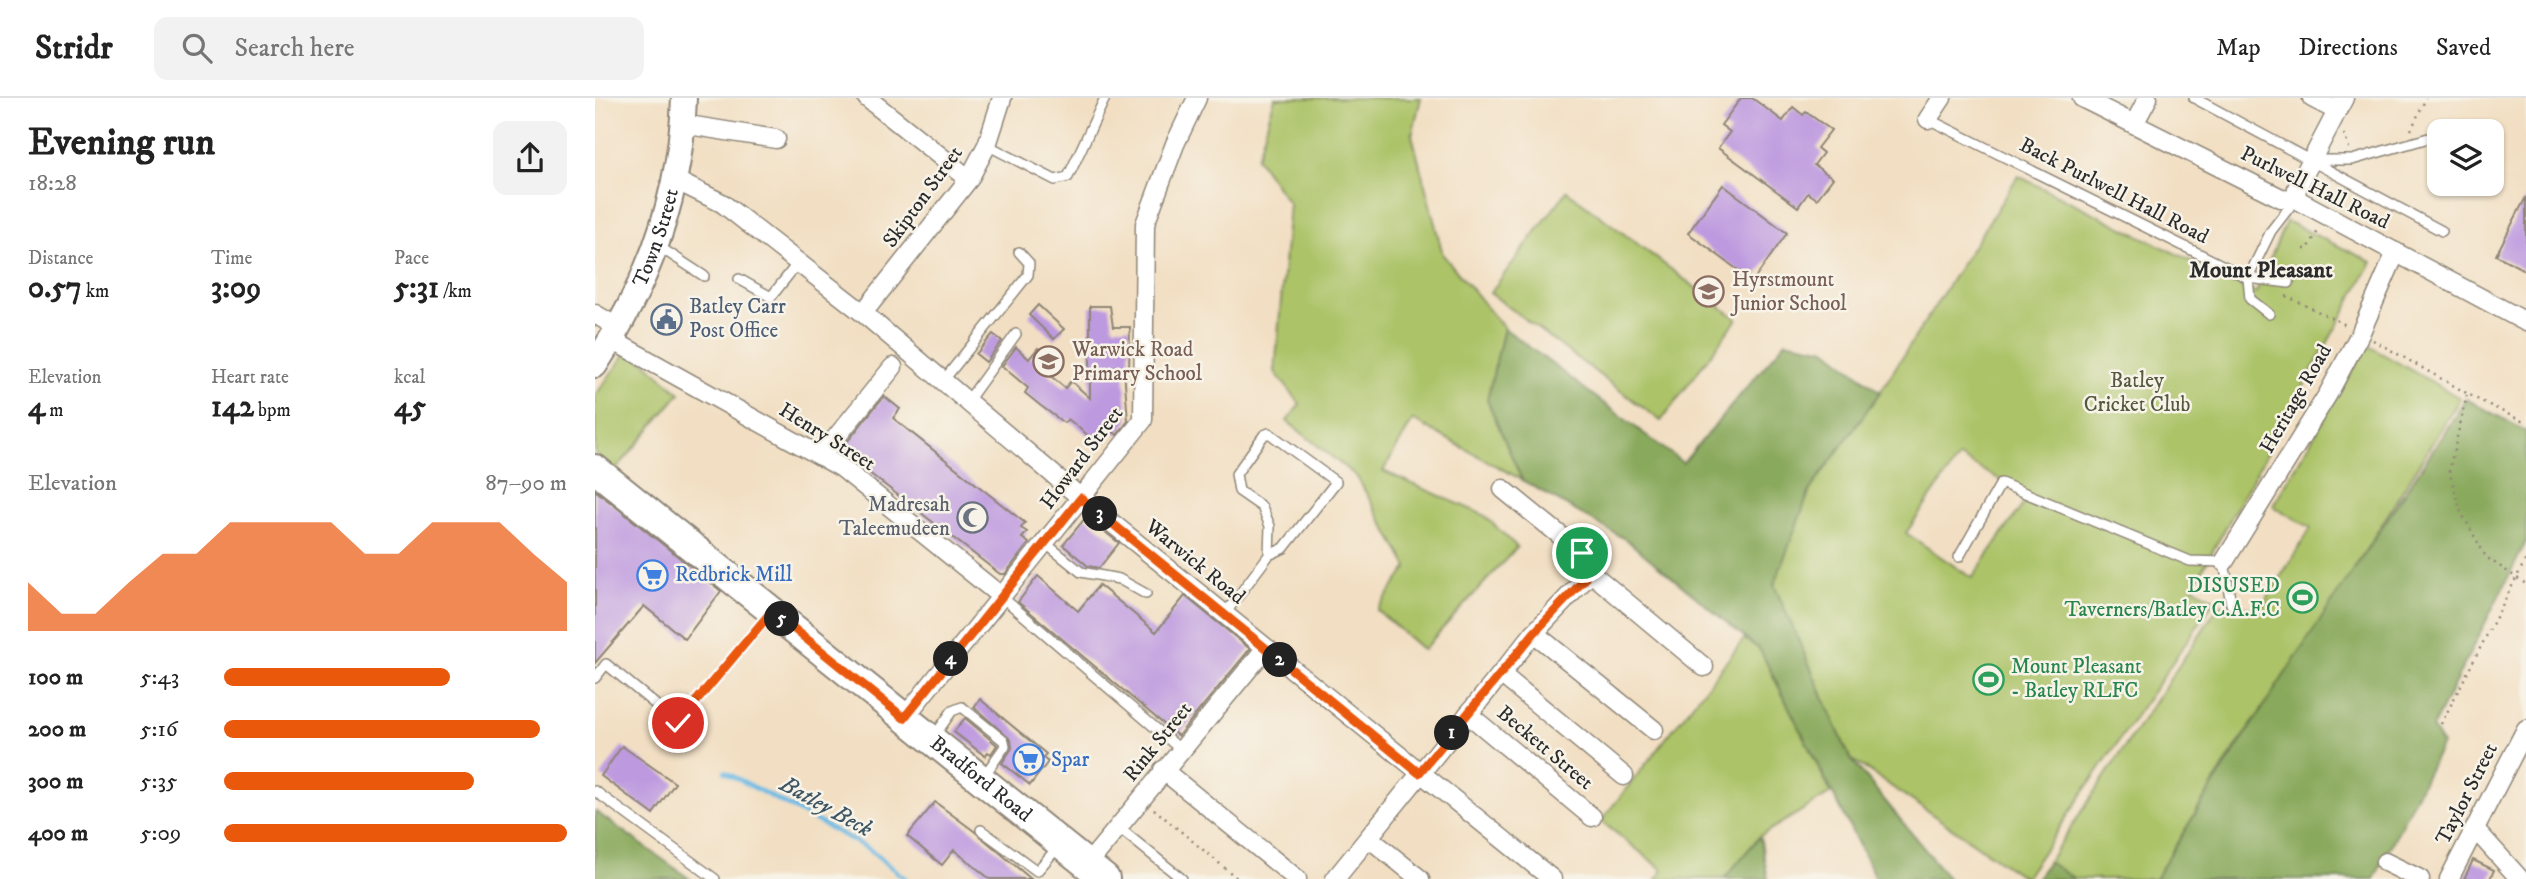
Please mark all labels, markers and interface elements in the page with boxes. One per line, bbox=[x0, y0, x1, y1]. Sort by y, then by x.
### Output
search box bbox=[154, 17, 644, 80]
text: Stridr bbox=[35, 28, 112, 69]
icon: search bbox=[178, 29, 216, 67]
text: Search here bbox=[234, 32, 355, 65]
text: Map bbox=[2216, 33, 2261, 63]
text: Directions bbox=[2299, 33, 2398, 63]
text: Saved bbox=[2436, 33, 2491, 63]
text: Evening run bbox=[28, 119, 215, 167]
map controls bbox=[2427, 119, 2504, 196]
button: layers bbox=[2427, 119, 2504, 196]
button: share bbox=[493, 121, 567, 195]
street label: Back Purlwell Hall Road bbox=[2015, 132, 2213, 250]
street label: Skipton Street bbox=[877, 141, 969, 253]
street label: Purlwell Hall Road bbox=[2236, 141, 2394, 236]
text: 18:28 bbox=[28, 169, 77, 198]
street label: Town Street bbox=[627, 186, 685, 291]
text: Distance bbox=[28, 247, 93, 270]
text: Time bbox=[211, 247, 252, 270]
text: Pace bbox=[394, 247, 429, 270]
district label: Mount Pleasant bbox=[2189, 256, 2333, 285]
place label: Hyrstmount Junior School bbox=[1730, 267, 1847, 317]
text: 0.57 bbox=[28, 270, 82, 307]
text: 3:09 bbox=[211, 270, 261, 307]
text: 5:31 bbox=[394, 270, 439, 307]
school or university icon: Hyrstmount Junior School bbox=[1692, 275, 1726, 309]
text: km bbox=[82, 280, 109, 303]
text: /km bbox=[439, 280, 472, 303]
place label: Batley Carr Post Office bbox=[689, 294, 786, 344]
public building icon: Batley Carr Post Office bbox=[649, 302, 683, 336]
place label: Warwick Road Primary School bbox=[1071, 337, 1203, 387]
street label: Heritage Road bbox=[2254, 339, 2338, 458]
school or university icon: Warwick Road Primary School bbox=[1032, 345, 1066, 379]
text: Elevation bbox=[28, 366, 102, 389]
text: Heart rate bbox=[211, 366, 289, 389]
text: kcal bbox=[394, 366, 425, 389]
park label: Batley Cricket Club bbox=[2084, 368, 2190, 418]
text: 4 bbox=[28, 389, 45, 426]
text: 142 bbox=[211, 389, 254, 426]
text: 45 bbox=[394, 389, 426, 426]
street label: Henry Street bbox=[774, 397, 880, 477]
text: m bbox=[45, 399, 64, 422]
text: bpm bbox=[254, 399, 291, 422]
street label: Howard Street bbox=[1035, 401, 1129, 515]
text: Elevation bbox=[28, 469, 117, 498]
text: 87–90 m bbox=[485, 469, 567, 498]
place label: Madresah Taleemudeen bbox=[839, 492, 950, 542]
pin: 3 bbox=[1083, 496, 1117, 532]
mosque icon: Madresah Taleemudeen bbox=[956, 500, 990, 534]
text: 3 bbox=[1096, 502, 1103, 525]
street label: Warwick Road bbox=[1139, 513, 1251, 611]
pin bbox=[1552, 523, 1612, 583]
icon: arrive bbox=[1563, 534, 1601, 572]
supermarket icon: Redbrick Mill bbox=[635, 558, 669, 592]
place label: Redbrick Mill bbox=[675, 562, 793, 588]
place label: DISUSED Taverners/Batley C.A.F.C bbox=[2064, 573, 2280, 623]
sports icon: DISUSED Taverners/Batley C.A.F.C bbox=[2286, 581, 2320, 615]
pin: 5 bbox=[765, 602, 799, 636]
text: 5 bbox=[777, 607, 786, 630]
pin: 4 bbox=[933, 642, 969, 676]
pin: 2 bbox=[1263, 642, 1297, 678]
text: 4 bbox=[945, 647, 956, 670]
text: 2 bbox=[1275, 648, 1284, 671]
place label: Mount Pleasant - Batley RLFC bbox=[2011, 654, 2142, 704]
sports icon: Mount Pleasant - Batley RLFC bbox=[1971, 662, 2005, 696]
text: 100 m bbox=[28, 663, 83, 692]
text: 5:43 bbox=[140, 663, 179, 692]
pin bbox=[648, 693, 708, 753]
street label: Rink Street bbox=[1118, 697, 1198, 787]
street label: Beckett Street bbox=[1492, 700, 1599, 796]
icon: check bbox=[659, 704, 697, 742]
text: 200 m bbox=[28, 715, 86, 744]
text: 5:16 bbox=[140, 715, 178, 744]
pin: 1 bbox=[1435, 716, 1469, 750]
text: 1 bbox=[1448, 721, 1455, 744]
street label: Bradford Road bbox=[925, 730, 1037, 828]
street label: Taylor Street bbox=[2430, 739, 2504, 849]
supermarket icon: Spar bbox=[1011, 743, 1045, 777]
place label: Spar bbox=[1051, 747, 1089, 773]
text: 300 m bbox=[28, 767, 84, 796]
text: 5:35 bbox=[140, 767, 177, 796]
water label: Batley Beck bbox=[774, 769, 877, 844]
text: 400 m bbox=[28, 819, 88, 848]
text: 5:09 bbox=[140, 819, 181, 848]

